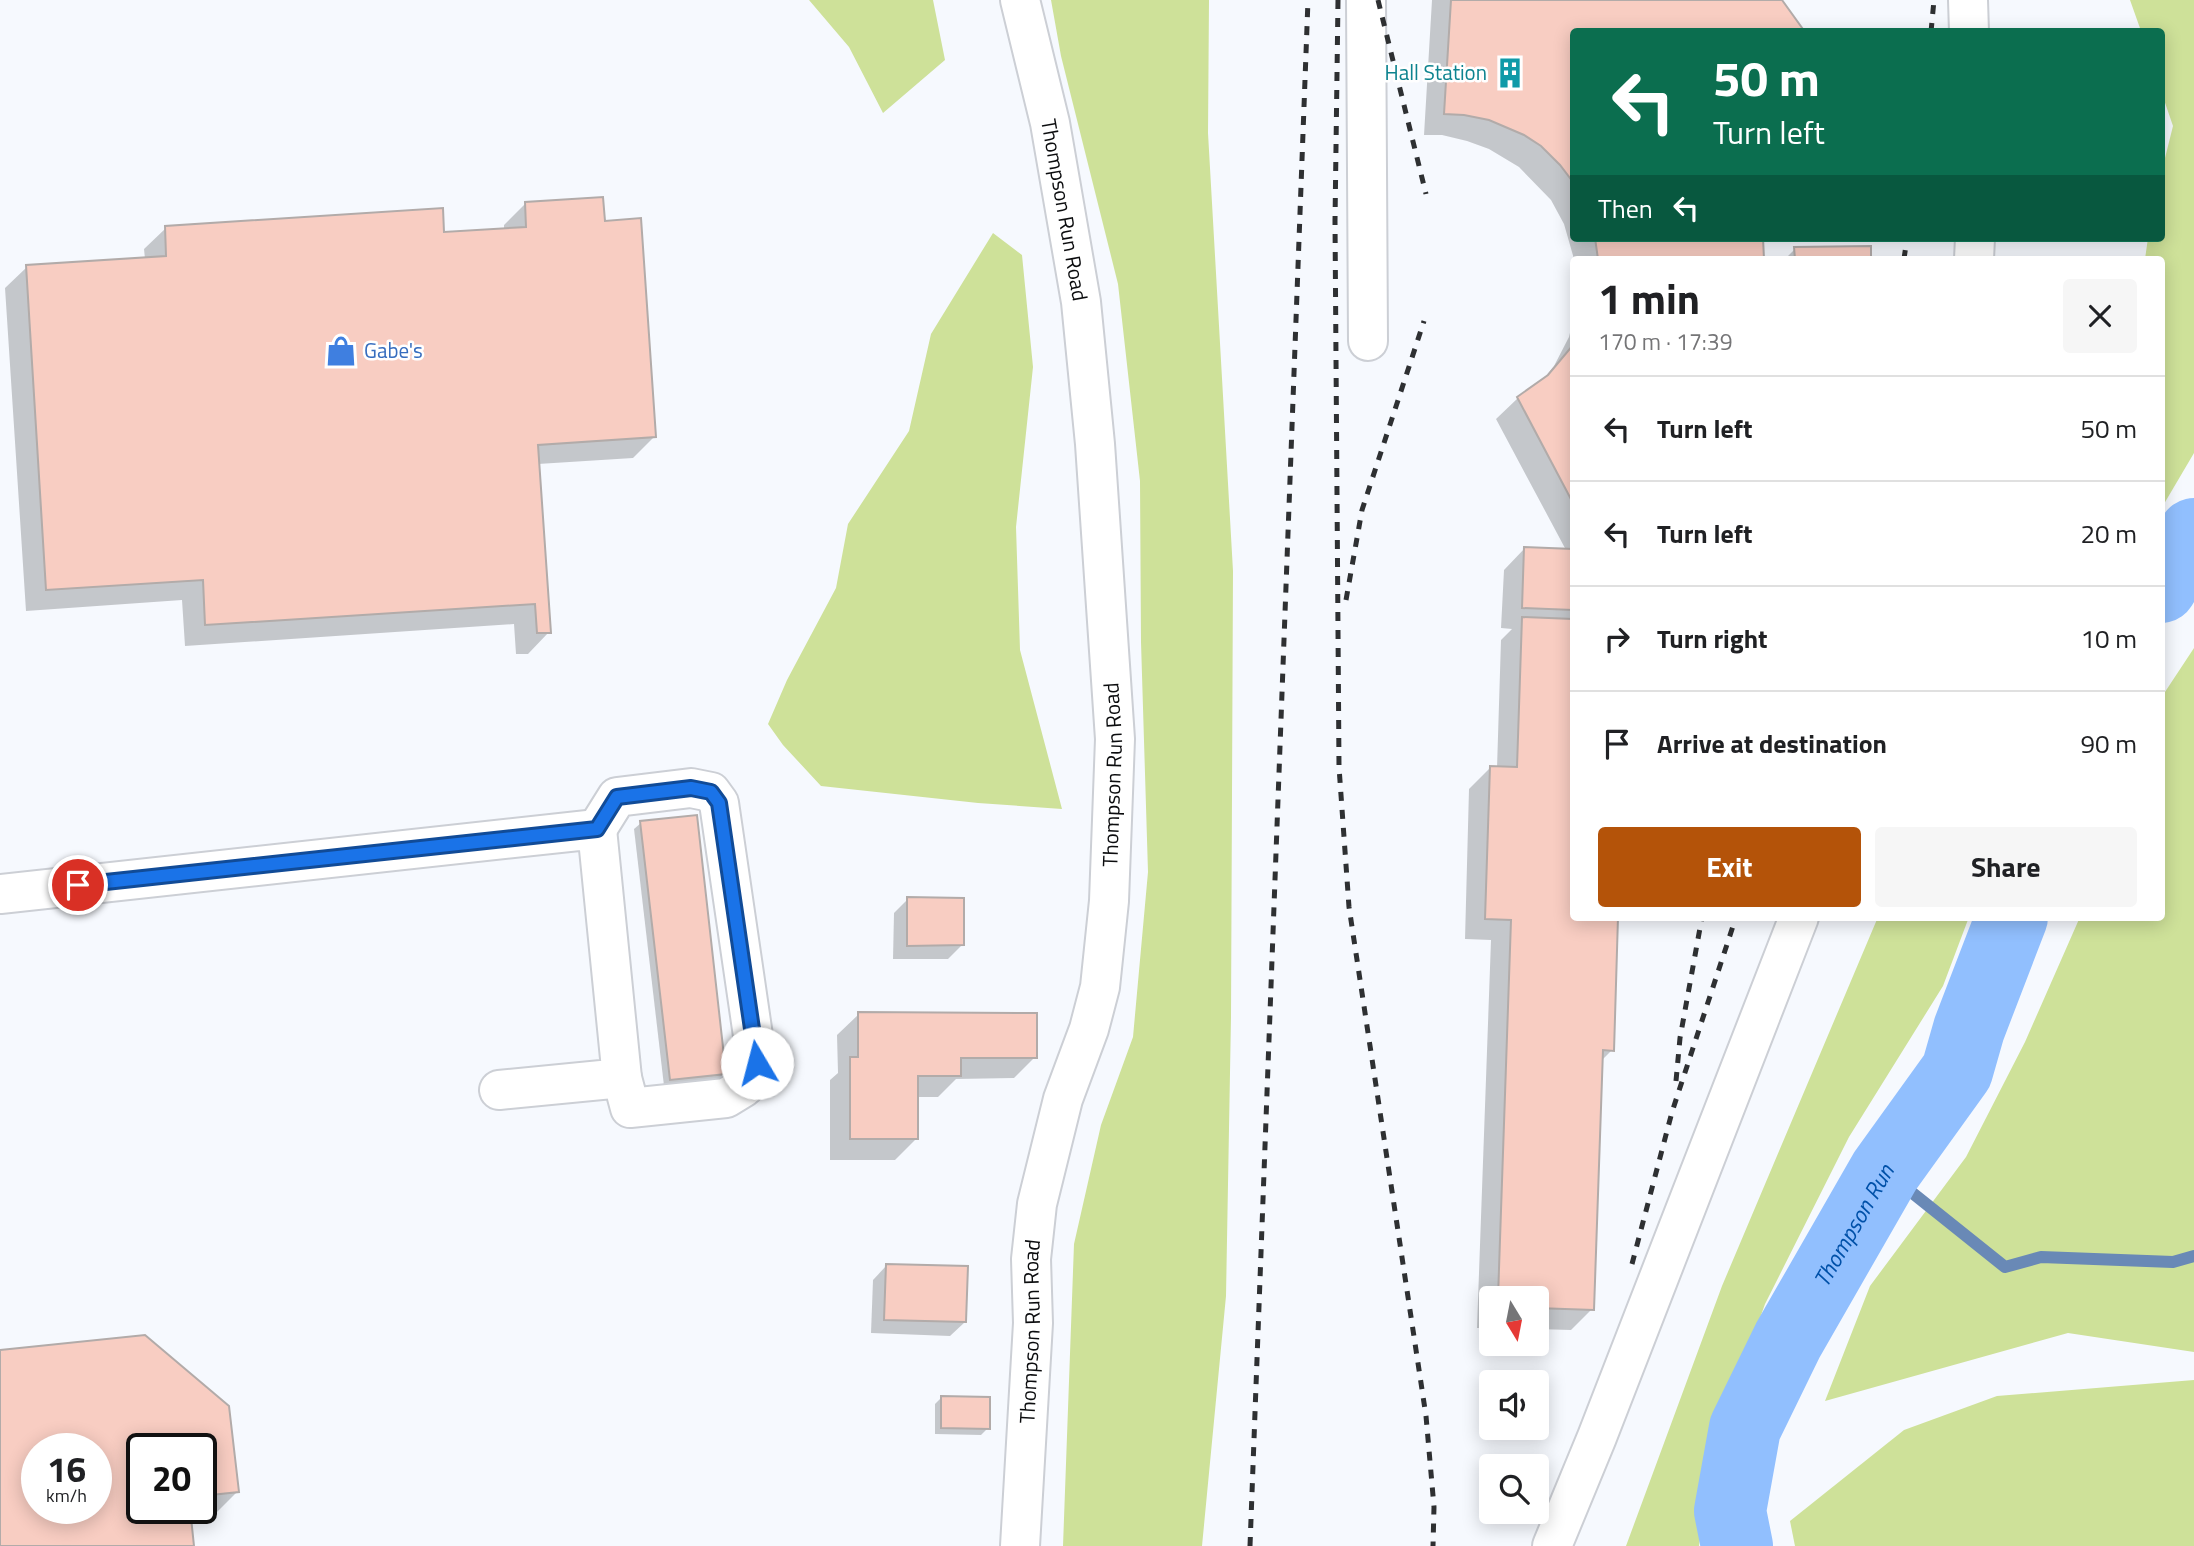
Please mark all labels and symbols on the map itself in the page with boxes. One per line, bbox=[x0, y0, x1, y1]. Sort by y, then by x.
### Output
place label: Hall Station bbox=[1385, 56, 1487, 88]
building icon: Hall Station bbox=[1493, 56, 1527, 90]
street label: Thompson Run Road bbox=[1033, 116, 1097, 303]
shop icon: Gabe's bbox=[324, 334, 358, 368]
place label: Gabe's bbox=[364, 334, 423, 366]
street label: Thompson Run Road bbox=[1093, 682, 1130, 867]
pin bbox=[48, 855, 108, 915]
position arrow bbox=[720, 1026, 794, 1100]
water label: Thompson Run bbox=[1804, 1157, 1903, 1293]
street label: Thompson Run Road bbox=[1010, 1238, 1048, 1424]
north arrow bbox=[1479, 1286, 1549, 1356]
speed limit sign: 20 bbox=[126, 1433, 217, 1524]

